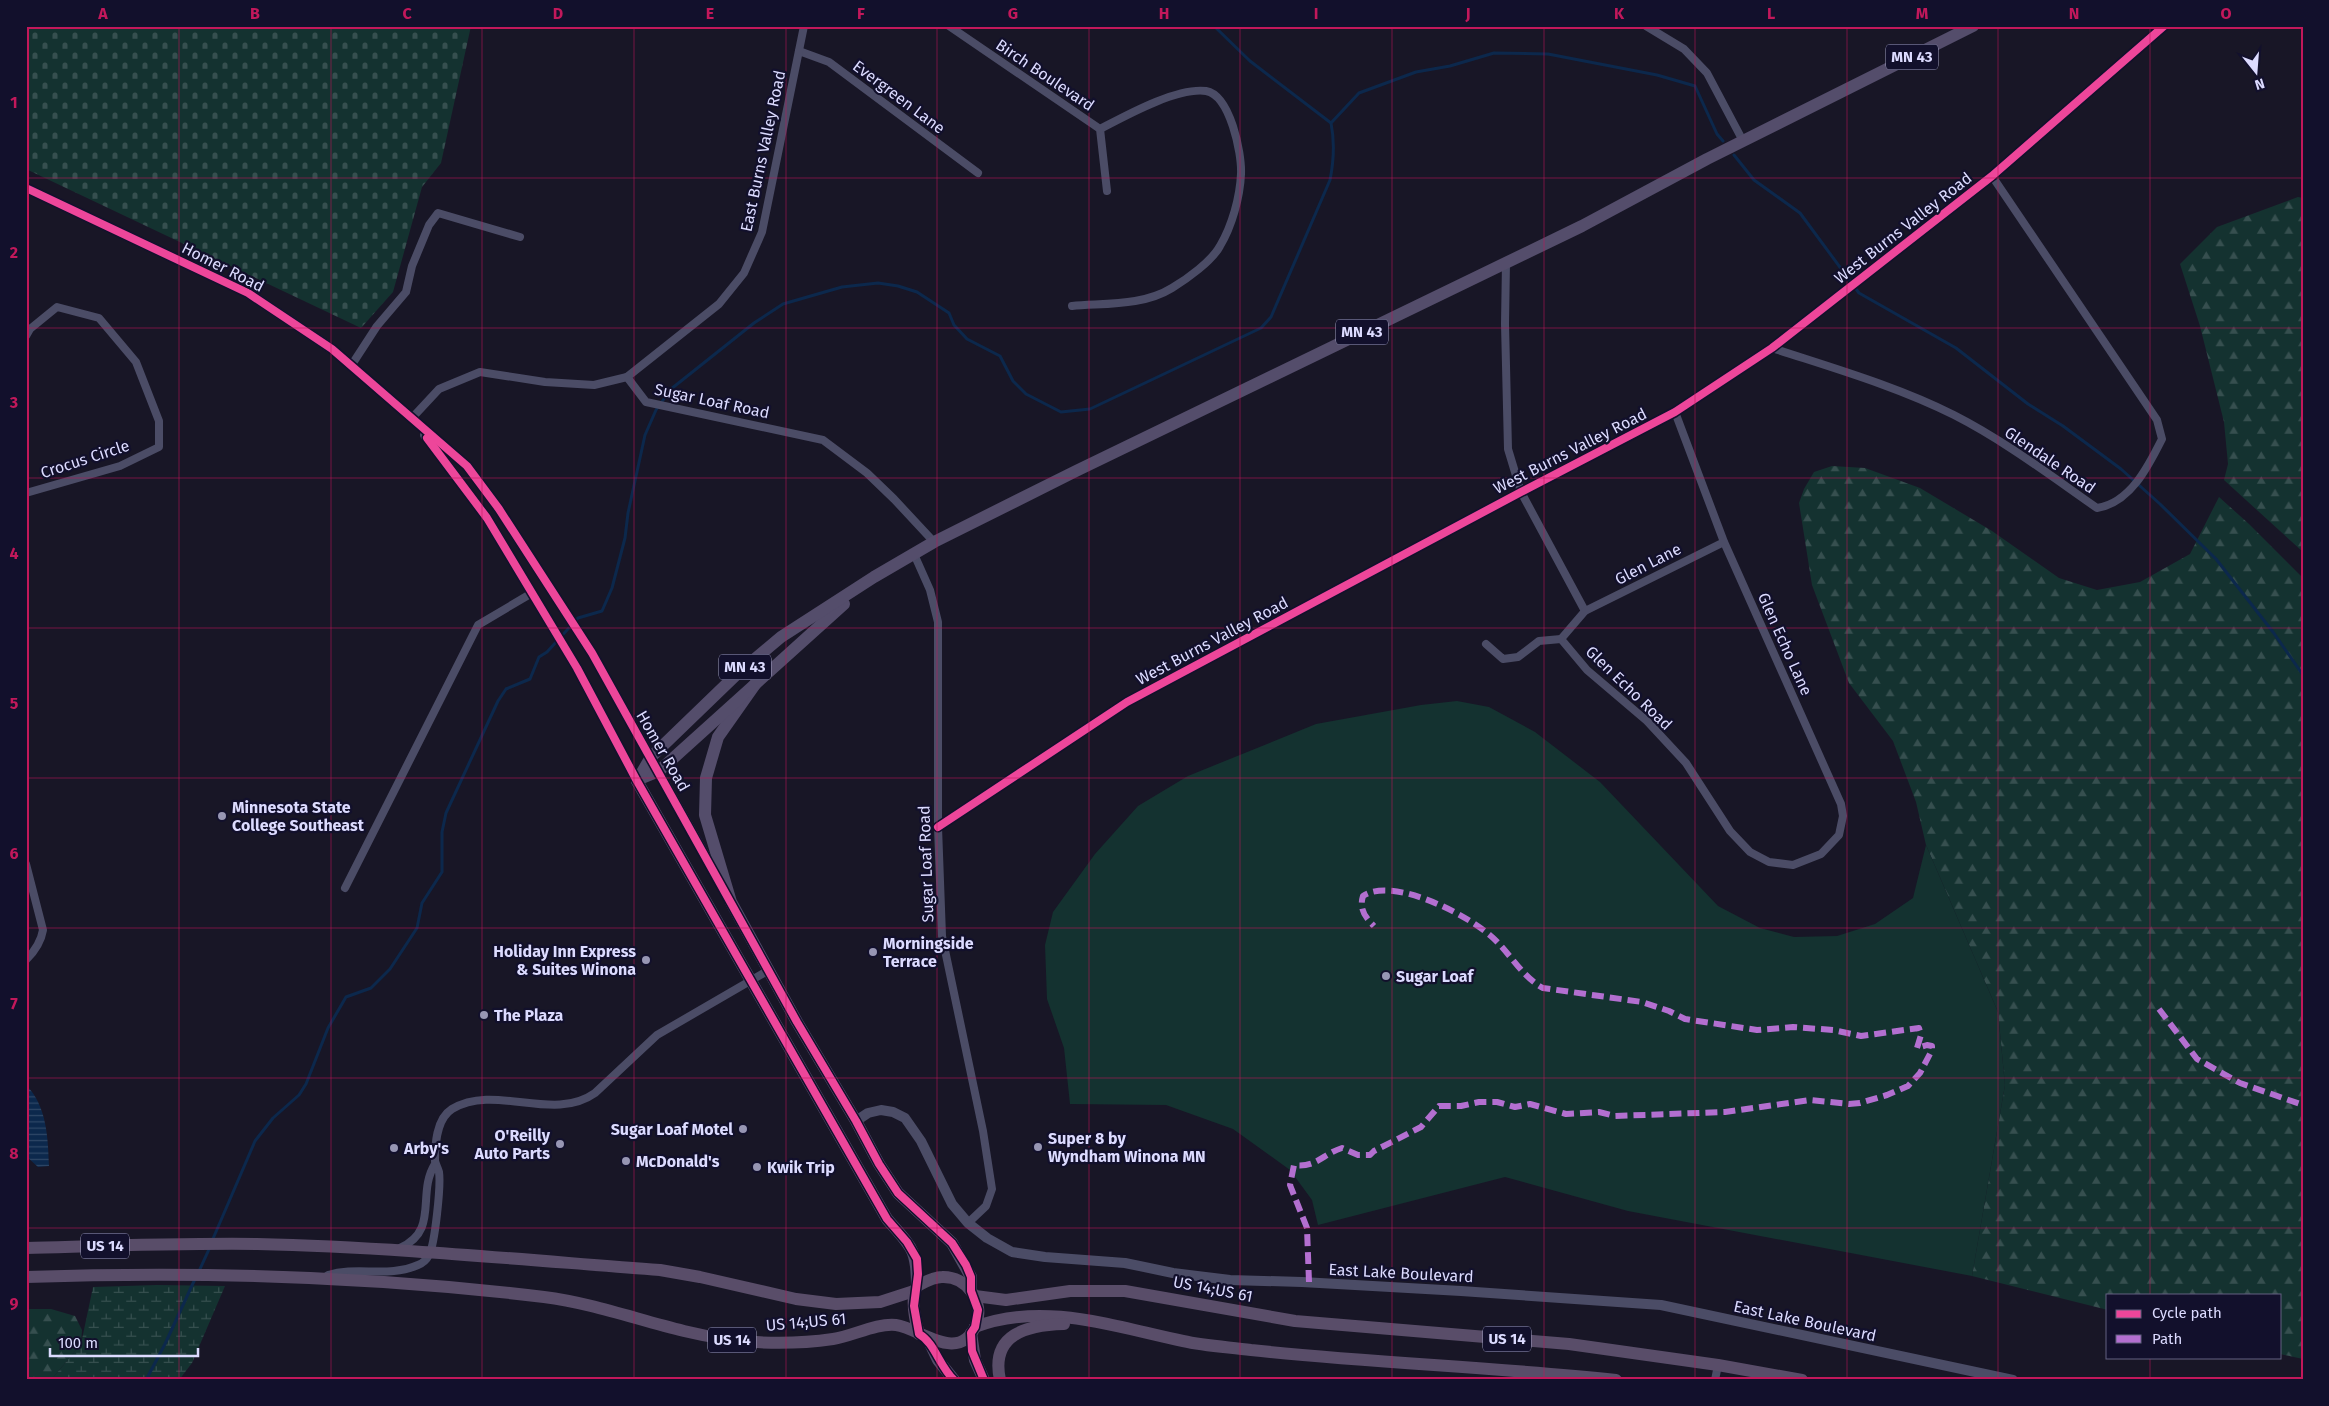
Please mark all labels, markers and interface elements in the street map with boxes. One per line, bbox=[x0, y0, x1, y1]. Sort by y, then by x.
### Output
text: A bbox=[97, 4, 108, 23]
text: B bbox=[250, 4, 260, 23]
text: C bbox=[402, 4, 412, 23]
text: D bbox=[553, 4, 563, 23]
text: E bbox=[706, 4, 714, 23]
text: F bbox=[857, 4, 865, 23]
text: G bbox=[1008, 4, 1018, 23]
text: H bbox=[1159, 4, 1169, 23]
text: I bbox=[1314, 4, 1318, 23]
text: J bbox=[1464, 4, 1471, 23]
text: K bbox=[1614, 4, 1625, 23]
text: L bbox=[1767, 4, 1775, 23]
text: M bbox=[1916, 4, 1929, 23]
text: N bbox=[2069, 4, 2079, 23]
text: O bbox=[2220, 4, 2232, 23]
street label: Birch Boulevard bbox=[992, 35, 1098, 115]
road number: MN 43 bbox=[1886, 44, 1938, 70]
north arrow bbox=[2232, 48, 2282, 98]
street label: Evergreen Lane bbox=[849, 56, 949, 138]
street label: East Burns Valley Road bbox=[737, 69, 789, 233]
text: N bbox=[2253, 74, 2267, 93]
text: 1 bbox=[10, 93, 18, 112]
street label: West Burns Valley Road bbox=[1830, 168, 1976, 288]
street label: Homer Road bbox=[179, 238, 267, 296]
text: 2 bbox=[10, 243, 18, 262]
road number: MN 43 bbox=[1336, 320, 1388, 344]
street label: Sugar Loaf Road bbox=[653, 380, 771, 422]
text: 3 bbox=[9, 393, 18, 412]
street label: West Burns Valley Road bbox=[1490, 404, 1650, 498]
street label: Glendale Road bbox=[2001, 423, 2099, 497]
street label: Crocus Circle bbox=[38, 436, 132, 482]
street label: Glen Lane bbox=[1612, 539, 1684, 589]
text: 4 bbox=[9, 544, 19, 563]
street label: Glen Echo Lane bbox=[1754, 590, 1816, 698]
street label: West Burns Valley Road bbox=[1133, 593, 1291, 689]
street label: Glen Echo Road bbox=[1582, 642, 1676, 734]
road number: MN 43 bbox=[719, 654, 771, 680]
text: 5 bbox=[10, 694, 19, 713]
street label: Homer Road bbox=[632, 707, 694, 795]
place label: Minnesota State College Southeast bbox=[232, 798, 365, 835]
street label: Sugar Loaf Road bbox=[914, 805, 938, 923]
marker: Minnesota State College Southeast bbox=[216, 810, 228, 822]
text: 6 bbox=[9, 844, 19, 863]
place label: Morningside Terrace bbox=[883, 934, 974, 971]
place label: Holiday Inn Express & Suites Winona bbox=[493, 942, 636, 979]
marker: Morningside Terrace bbox=[867, 946, 879, 958]
marker: Holiday Inn Express & Suites Winona bbox=[640, 954, 652, 966]
place label: Sugar Loaf bbox=[1396, 967, 1474, 986]
marker: Sugar Loaf bbox=[1380, 970, 1392, 982]
text: 7 bbox=[10, 994, 18, 1013]
place label: The Plaza bbox=[494, 1006, 563, 1025]
marker: The Plaza bbox=[478, 1009, 490, 1021]
place label: Sugar Loaf Motel bbox=[611, 1120, 733, 1139]
marker: Sugar Loaf Motel bbox=[737, 1123, 749, 1135]
place label: O'Reilly Auto Parts bbox=[474, 1126, 551, 1163]
place label: Super 8 by Wyndham Winona MN bbox=[1048, 1129, 1206, 1166]
marker: O'Reilly Auto Parts bbox=[554, 1138, 566, 1150]
place label: Arby's bbox=[403, 1139, 449, 1158]
marker: Super 8 by Wyndham Winona MN bbox=[1032, 1141, 1044, 1153]
marker: Arby's bbox=[388, 1142, 400, 1154]
text: 8 bbox=[9, 1144, 19, 1163]
place label: McDonald's bbox=[636, 1152, 720, 1171]
marker: McDonald's bbox=[620, 1155, 632, 1167]
place label: Kwik Trip bbox=[767, 1158, 835, 1177]
marker: Kwik Trip bbox=[751, 1161, 763, 1173]
road number: US 14 bbox=[81, 1234, 129, 1258]
street label: East Lake Boulevard bbox=[1328, 1260, 1474, 1286]
street label: US 14;US 61 bbox=[1172, 1272, 1254, 1306]
text: 9 bbox=[10, 1294, 19, 1313]
legend bbox=[2106, 1294, 2282, 1358]
street label: East Lake Boulevard bbox=[1732, 1297, 1878, 1345]
text: Cycle path bbox=[2152, 1304, 2222, 1322]
street label: US 14;US 61 bbox=[765, 1309, 847, 1335]
scale bar bbox=[50, 1326, 198, 1358]
road number: US 14 bbox=[1483, 1326, 1531, 1352]
road number: US 14 bbox=[708, 1328, 756, 1352]
text: Path bbox=[2152, 1330, 2182, 1348]
text: 100 m bbox=[58, 1334, 98, 1352]

